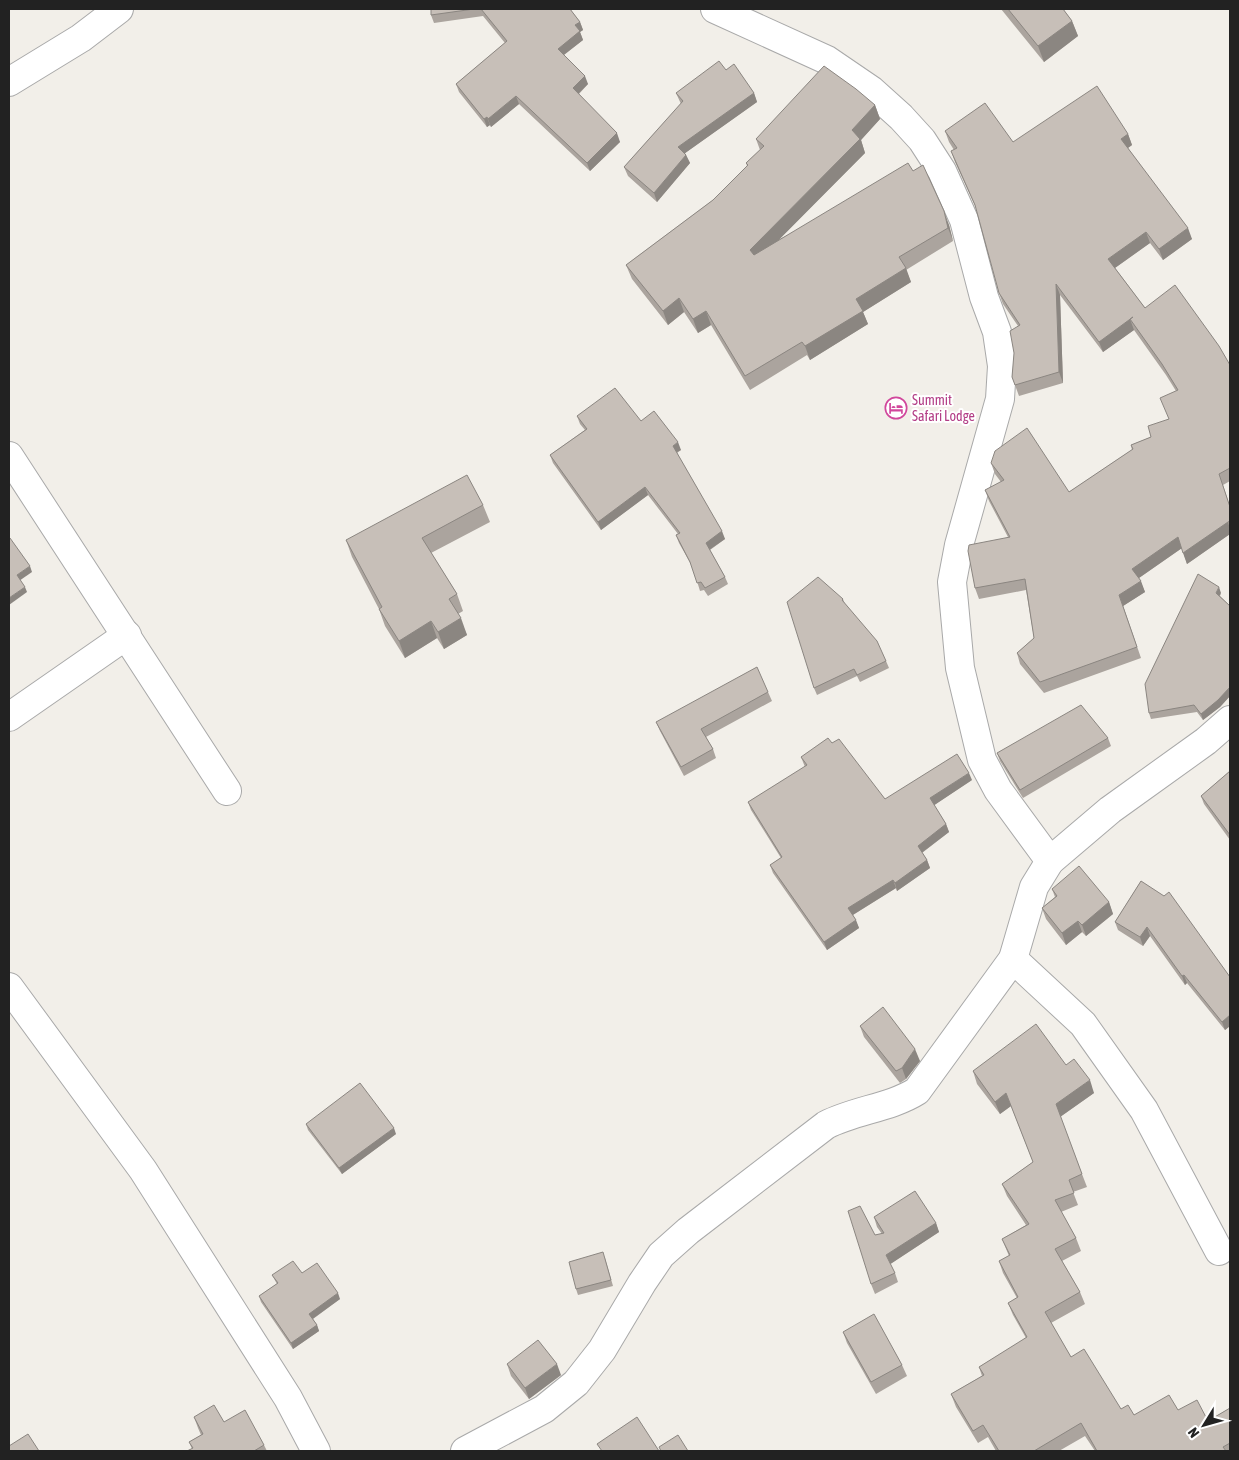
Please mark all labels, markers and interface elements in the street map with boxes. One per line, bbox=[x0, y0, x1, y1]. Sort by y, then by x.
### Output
place label: Summit Safari Lodge bbox=[912, 392, 975, 424]
hotel icon: Summit Safari Lodge bbox=[884, 396, 908, 420]
north arrow bbox=[1179, 1400, 1229, 1450]
text: N bbox=[1185, 1425, 1202, 1441]

